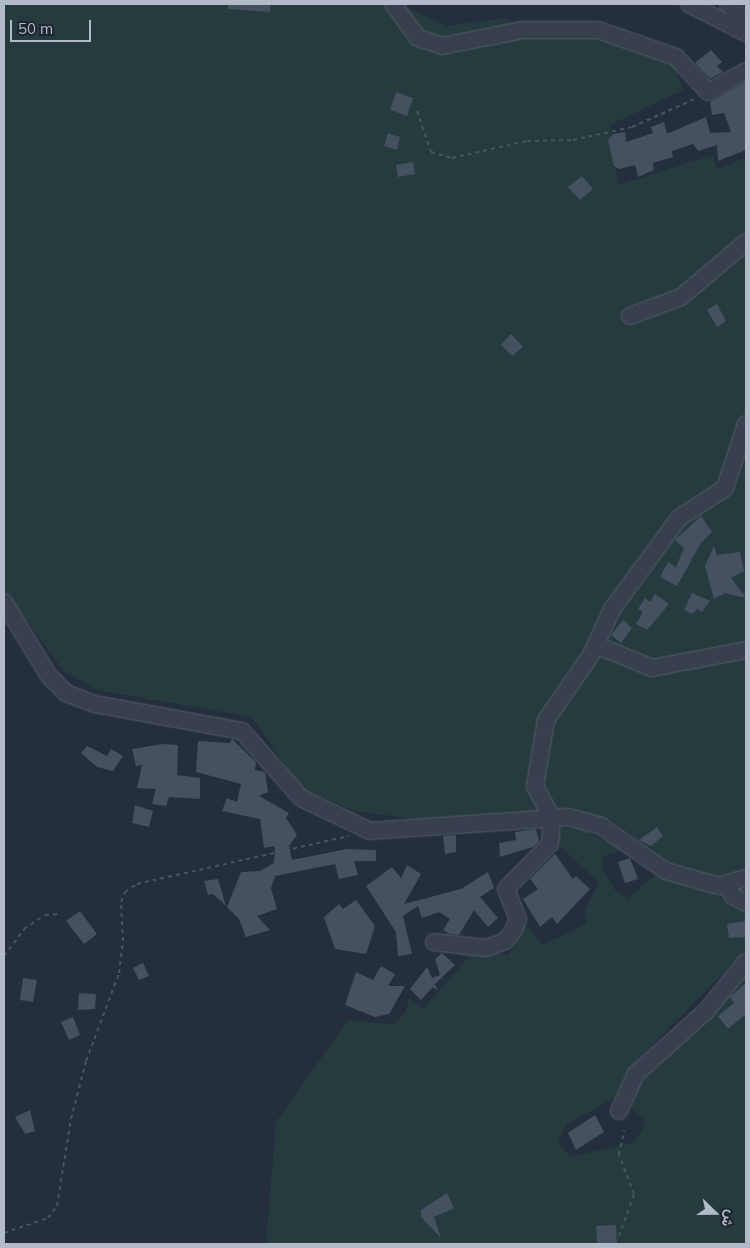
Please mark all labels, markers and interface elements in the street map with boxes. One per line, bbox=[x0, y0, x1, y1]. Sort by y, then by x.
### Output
scale bar bbox=[12, 10, 94, 42]
text: 50 m bbox=[18, 19, 53, 38]
north arrow bbox=[690, 1188, 740, 1238]
text: ش bbox=[717, 1207, 740, 1230]

